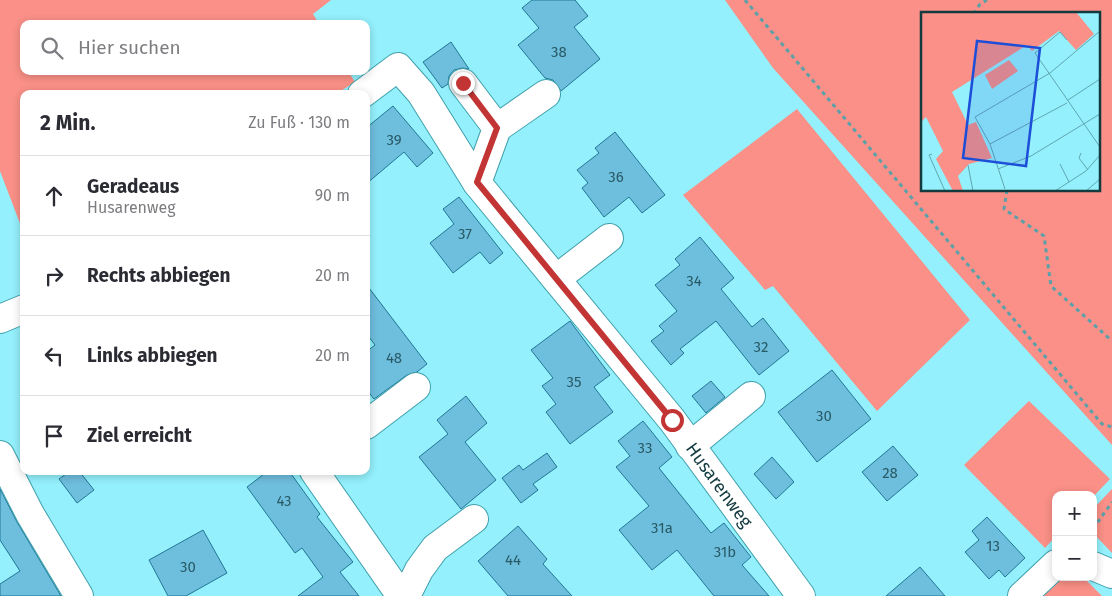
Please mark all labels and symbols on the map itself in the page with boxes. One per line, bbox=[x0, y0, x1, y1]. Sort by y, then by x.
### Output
inset map bbox=[921, 12, 1100, 191]
house number: 38 bbox=[551, 43, 567, 61]
route end bbox=[452, 72, 475, 95]
house number: 39 bbox=[386, 131, 402, 149]
house number: 36 bbox=[608, 168, 624, 186]
house number: 37 bbox=[458, 225, 472, 243]
house number: 34 bbox=[686, 272, 702, 290]
house number: 32 bbox=[754, 338, 768, 356]
house number: 48 bbox=[386, 349, 402, 367]
house number: 35 bbox=[566, 373, 582, 391]
house number: 30 bbox=[816, 407, 832, 425]
route start bbox=[661, 409, 684, 432]
street label: Husarenweg bbox=[681, 438, 758, 532]
house number: 33 bbox=[638, 439, 652, 457]
house number: 28 bbox=[882, 464, 898, 482]
house number: 43 bbox=[276, 492, 292, 510]
house number: 31a bbox=[651, 519, 673, 537]
house number: 13 bbox=[986, 537, 1000, 555]
house number: 31b bbox=[714, 543, 736, 561]
house number: 44 bbox=[505, 551, 521, 569]
house number: 30 bbox=[180, 558, 196, 576]

